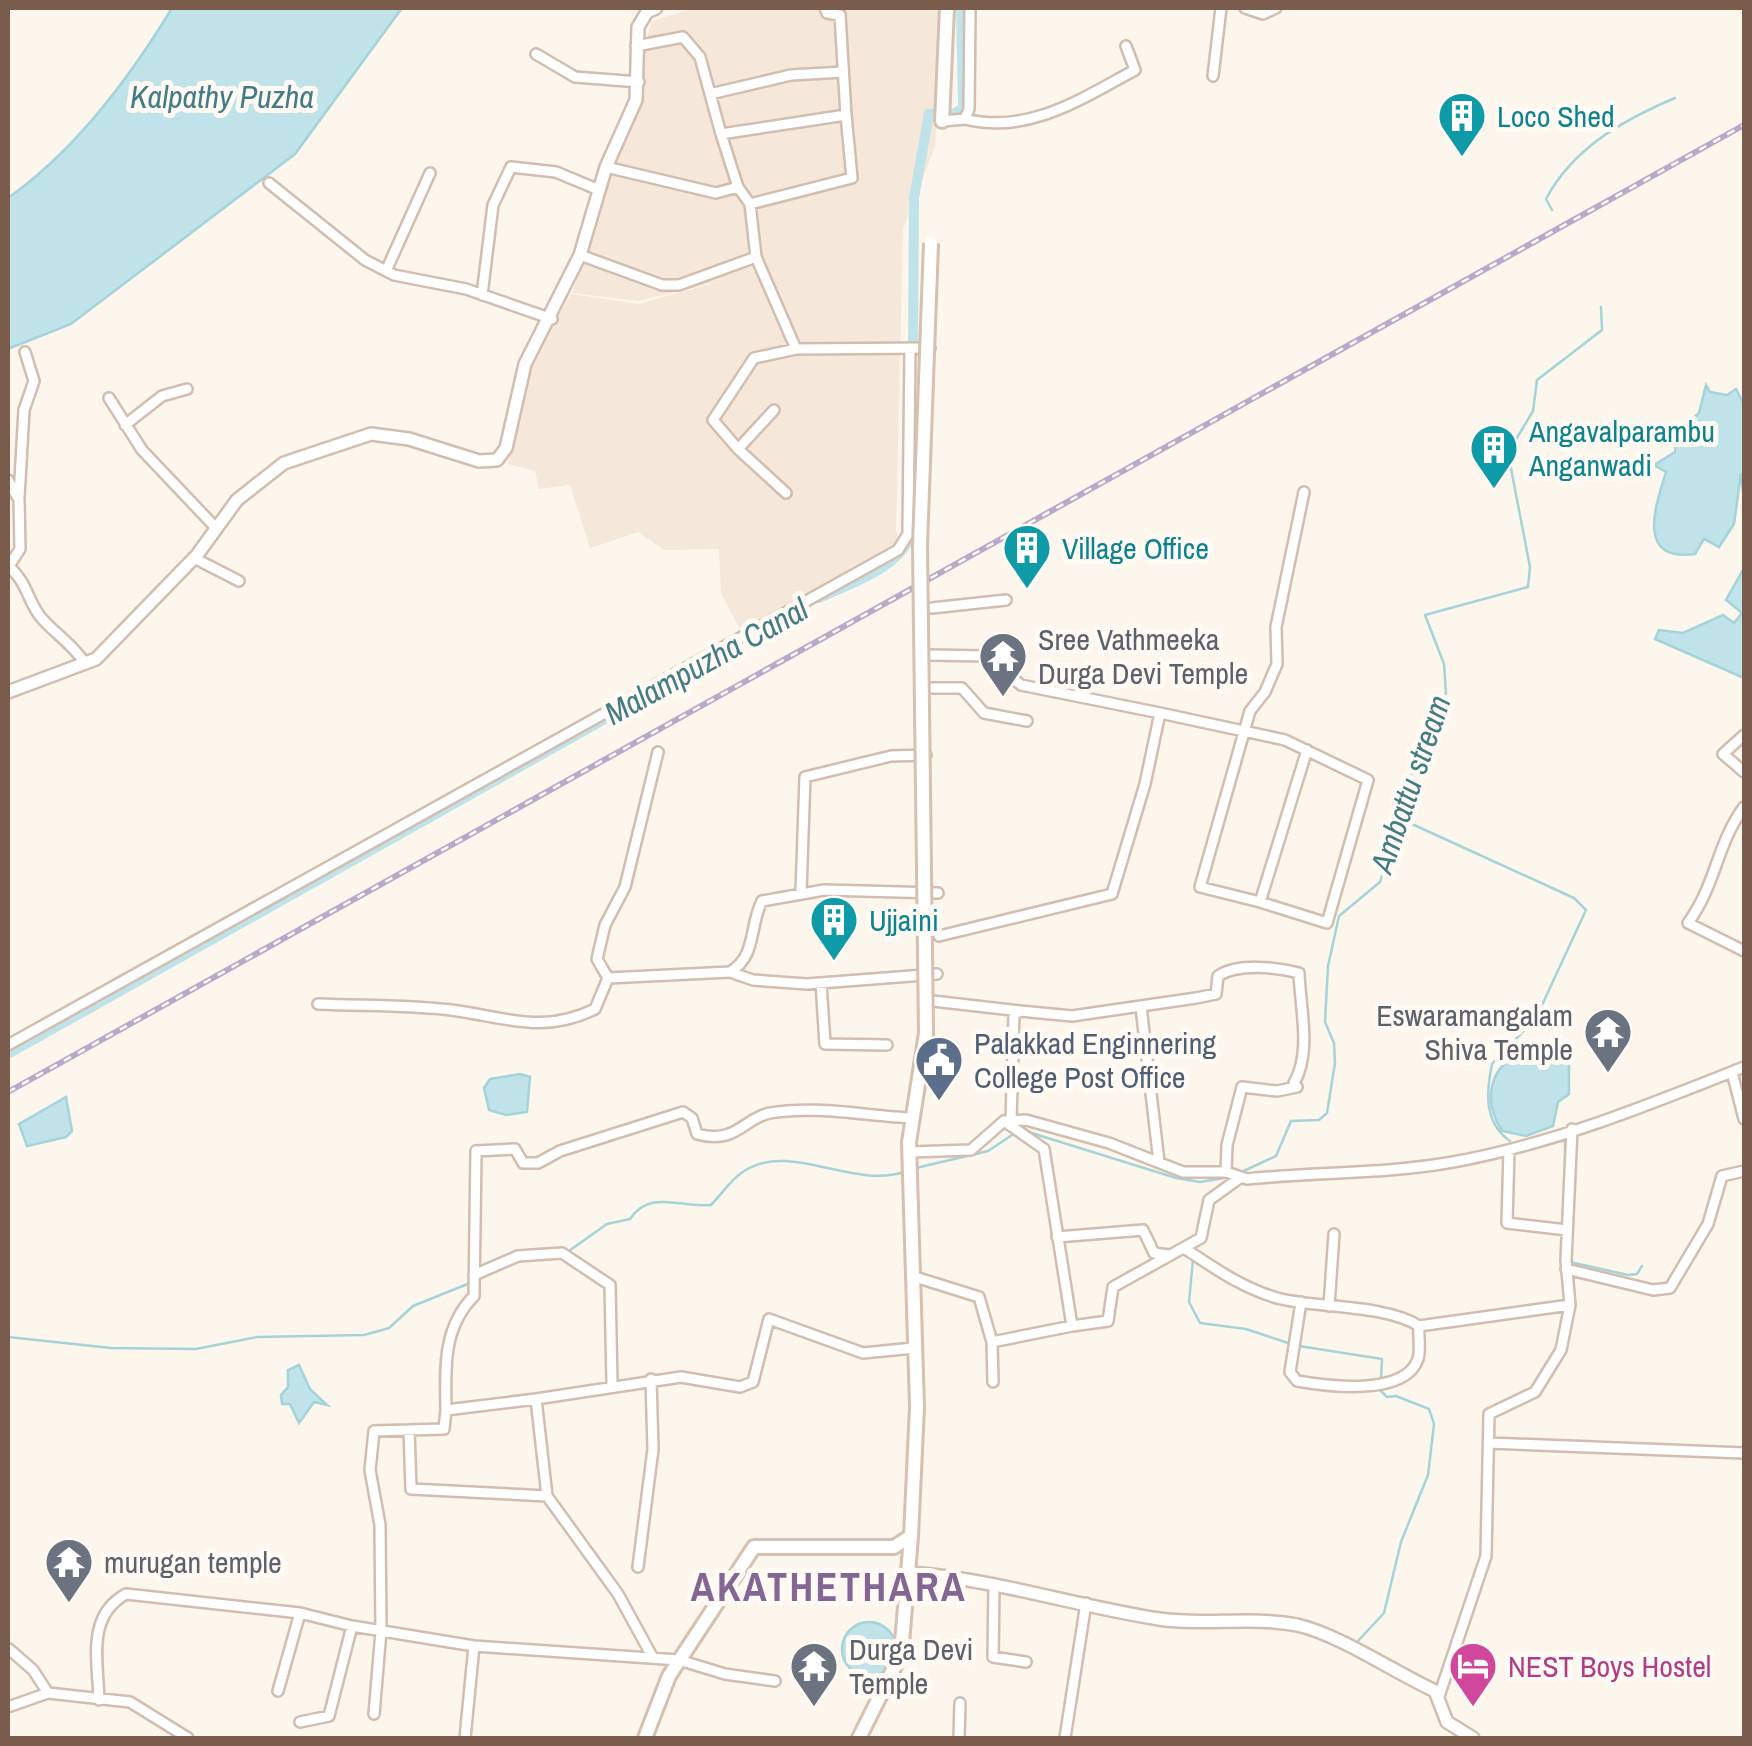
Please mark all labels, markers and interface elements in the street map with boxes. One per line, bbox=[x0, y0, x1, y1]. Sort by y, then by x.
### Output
water label: Kalpathy Puzha bbox=[130, 75, 314, 118]
building icon: Loco Shed bbox=[1436, 90, 1488, 158]
place label: Loco Shed bbox=[1497, 96, 1615, 136]
place label: Angavalparambu Anganwadi bbox=[1528, 411, 1715, 485]
building icon: Angavalparambu Anganwadi bbox=[1468, 422, 1520, 490]
building icon: Village Office bbox=[1001, 522, 1053, 590]
place label: Village Office bbox=[1062, 528, 1209, 568]
water label: Malampuzha Canal bbox=[597, 587, 816, 735]
place label: Sree Vathmeeka Durga Devi Temple bbox=[1038, 619, 1248, 693]
temple icon: Sree Vathmeeka Durga Devi Temple bbox=[977, 630, 1029, 698]
water label: Ambattu stream bbox=[1359, 689, 1460, 880]
building icon: Ujjaini bbox=[808, 894, 860, 962]
place label: Ujjaini bbox=[869, 900, 939, 940]
place label: Eswaramangalam Shiva Temple bbox=[1376, 995, 1573, 1069]
temple icon: Eswaramangalam Shiva Temple bbox=[1582, 1006, 1634, 1074]
place label: Palakkad Enginnering College Post Office bbox=[974, 1023, 1216, 1097]
public building icon: Palakkad Enginnering College Post Office bbox=[913, 1034, 965, 1102]
temple icon: murugan temple bbox=[43, 1536, 95, 1604]
place label: murugan temple bbox=[104, 1542, 282, 1582]
district label: AKATHETHARA bbox=[691, 1560, 967, 1613]
place label: Durga Devi Temple bbox=[849, 1629, 973, 1703]
temple icon: Durga Devi Temple bbox=[788, 1640, 840, 1708]
hotel icon: NEST Boys Hostel bbox=[1447, 1640, 1499, 1708]
place label: NEST Boys Hostel bbox=[1508, 1646, 1711, 1686]

